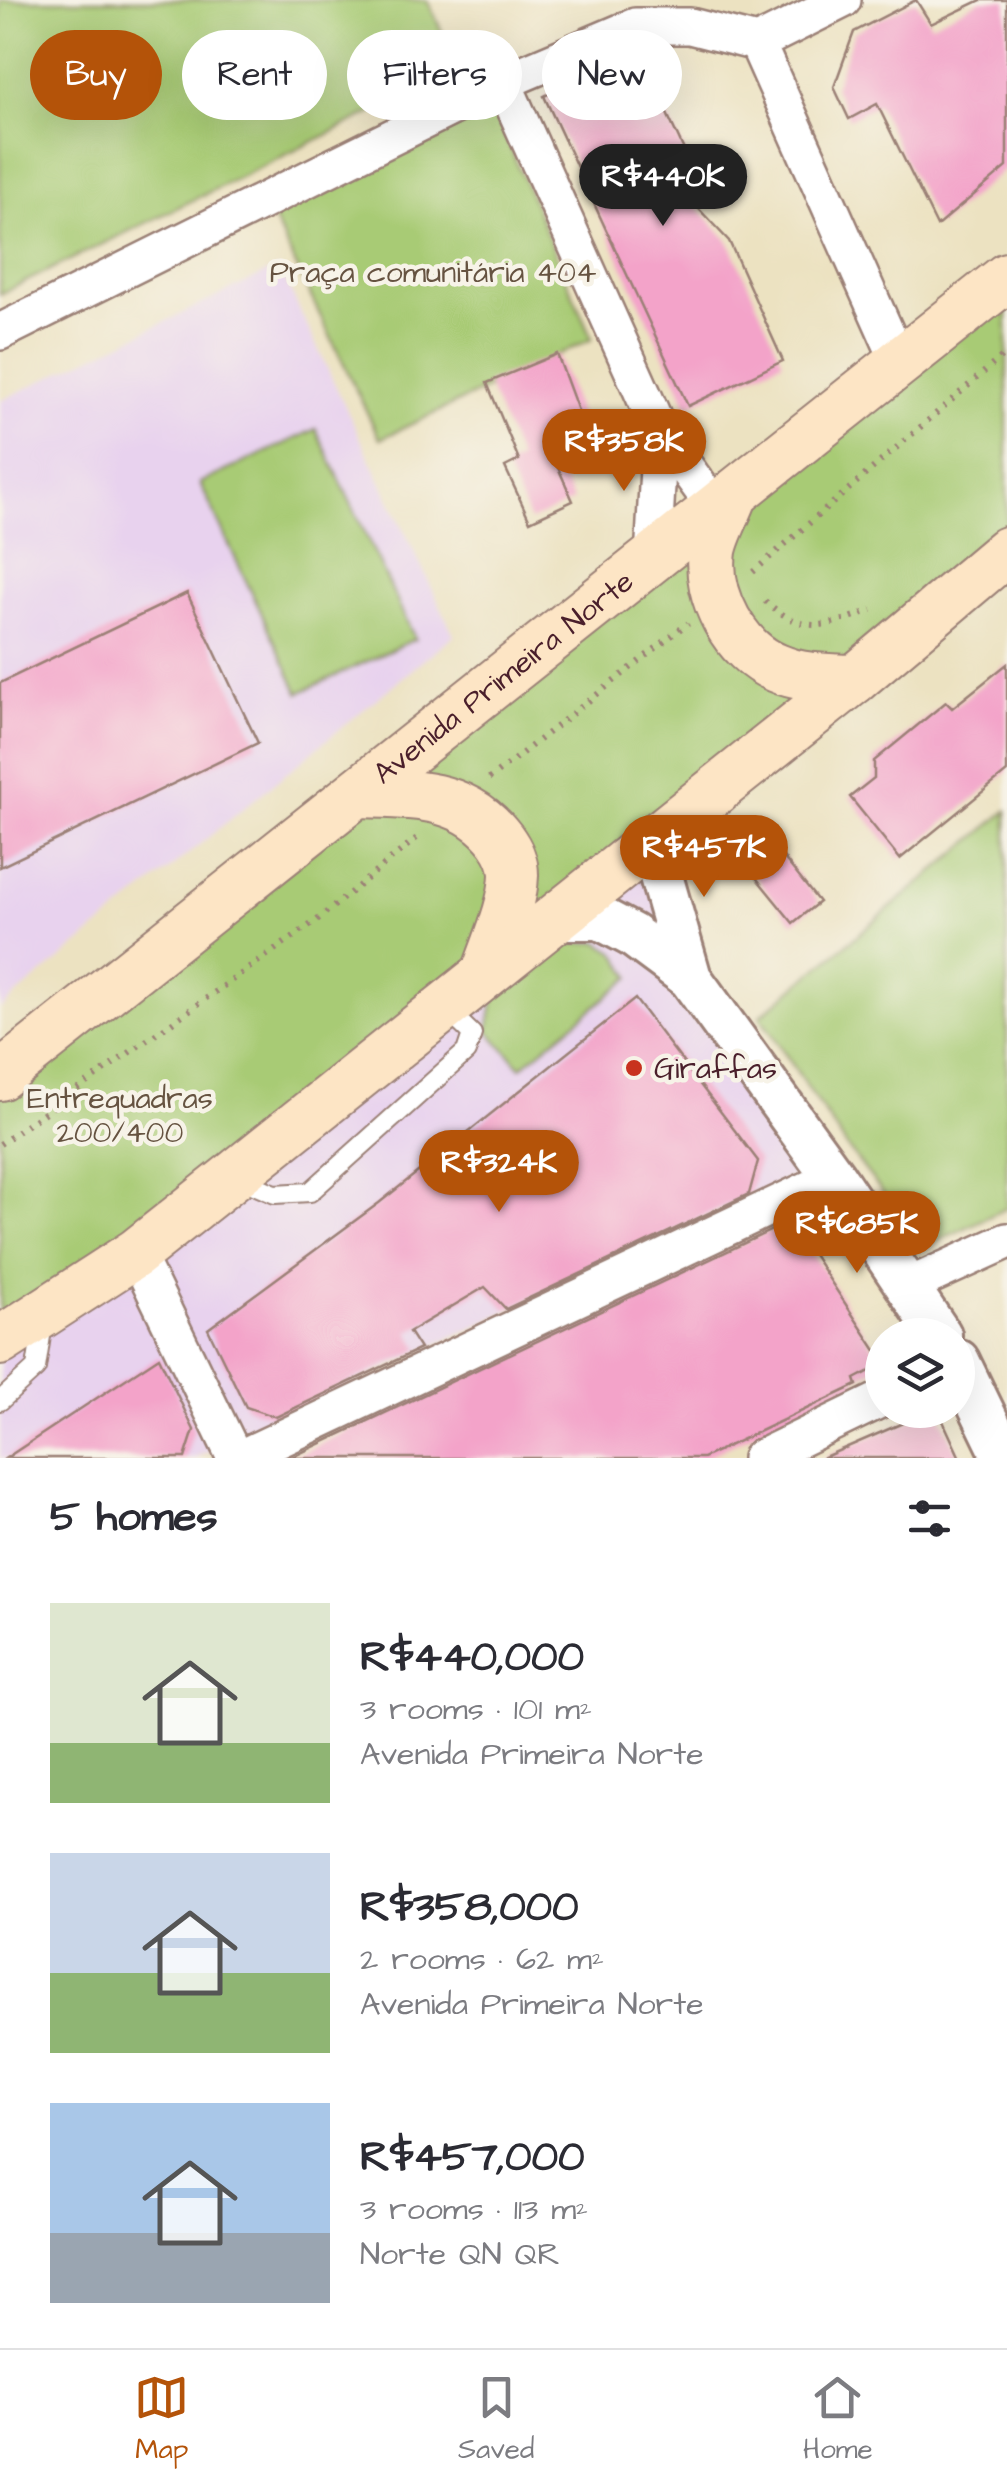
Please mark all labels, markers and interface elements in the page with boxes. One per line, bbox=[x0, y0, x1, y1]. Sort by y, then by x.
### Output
chip: Buy bbox=[30, 30, 162, 120]
chip: Rent bbox=[182, 30, 327, 120]
chip: Filters bbox=[347, 30, 522, 120]
chip: New bbox=[542, 30, 682, 120]
pin: R$440K bbox=[582, 144, 744, 229]
text: R$440K bbox=[601, 154, 725, 199]
park label: Praça comunitária 404 bbox=[270, 252, 596, 294]
pin: R$358K bbox=[543, 409, 705, 494]
text: R$358K bbox=[564, 419, 684, 464]
street label: Avenida Primeira Norte bbox=[364, 561, 643, 794]
pin: R$457K bbox=[623, 815, 785, 900]
text: R$457K bbox=[642, 825, 766, 870]
place label: Giraffas bbox=[654, 1048, 777, 1090]
marker: Giraffas bbox=[623, 1057, 645, 1079]
park label: Entrequadras 200/400 bbox=[27, 1078, 213, 1154]
pin: R$324K bbox=[418, 1130, 580, 1215]
text: R$324K bbox=[441, 1140, 557, 1185]
pin: R$685K bbox=[776, 1191, 938, 1276]
text: R$685K bbox=[795, 1201, 919, 1246]
map controls bbox=[865, 1318, 975, 1428]
button: layers bbox=[865, 1318, 975, 1428]
text: 5 homes bbox=[50, 1489, 217, 1547]
icon: filters bbox=[902, 1491, 957, 1546]
text: R$440,000 bbox=[360, 1629, 584, 1687]
icon: home bbox=[130, 1643, 250, 1763]
text: 3 rooms · 101 m² bbox=[360, 1687, 592, 1732]
text: Avenida Primeira Norte bbox=[360, 1732, 703, 1777]
text: R$358,000 bbox=[360, 1879, 579, 1937]
icon: home bbox=[130, 1893, 250, 2013]
text: 2 rooms · 62 m² bbox=[360, 1937, 604, 1982]
text: Avenida Primeira Norte bbox=[360, 1982, 703, 2027]
text: R$457,000 bbox=[360, 2129, 584, 2187]
icon: home bbox=[130, 2143, 250, 2263]
text: 3 rooms · 113 m² bbox=[360, 2187, 588, 2232]
text: Norte QN QR bbox=[360, 2232, 560, 2277]
tab: Map bbox=[134, 2370, 189, 2469]
tab: Saved bbox=[458, 2370, 534, 2469]
tab: Home bbox=[803, 2370, 873, 2469]

